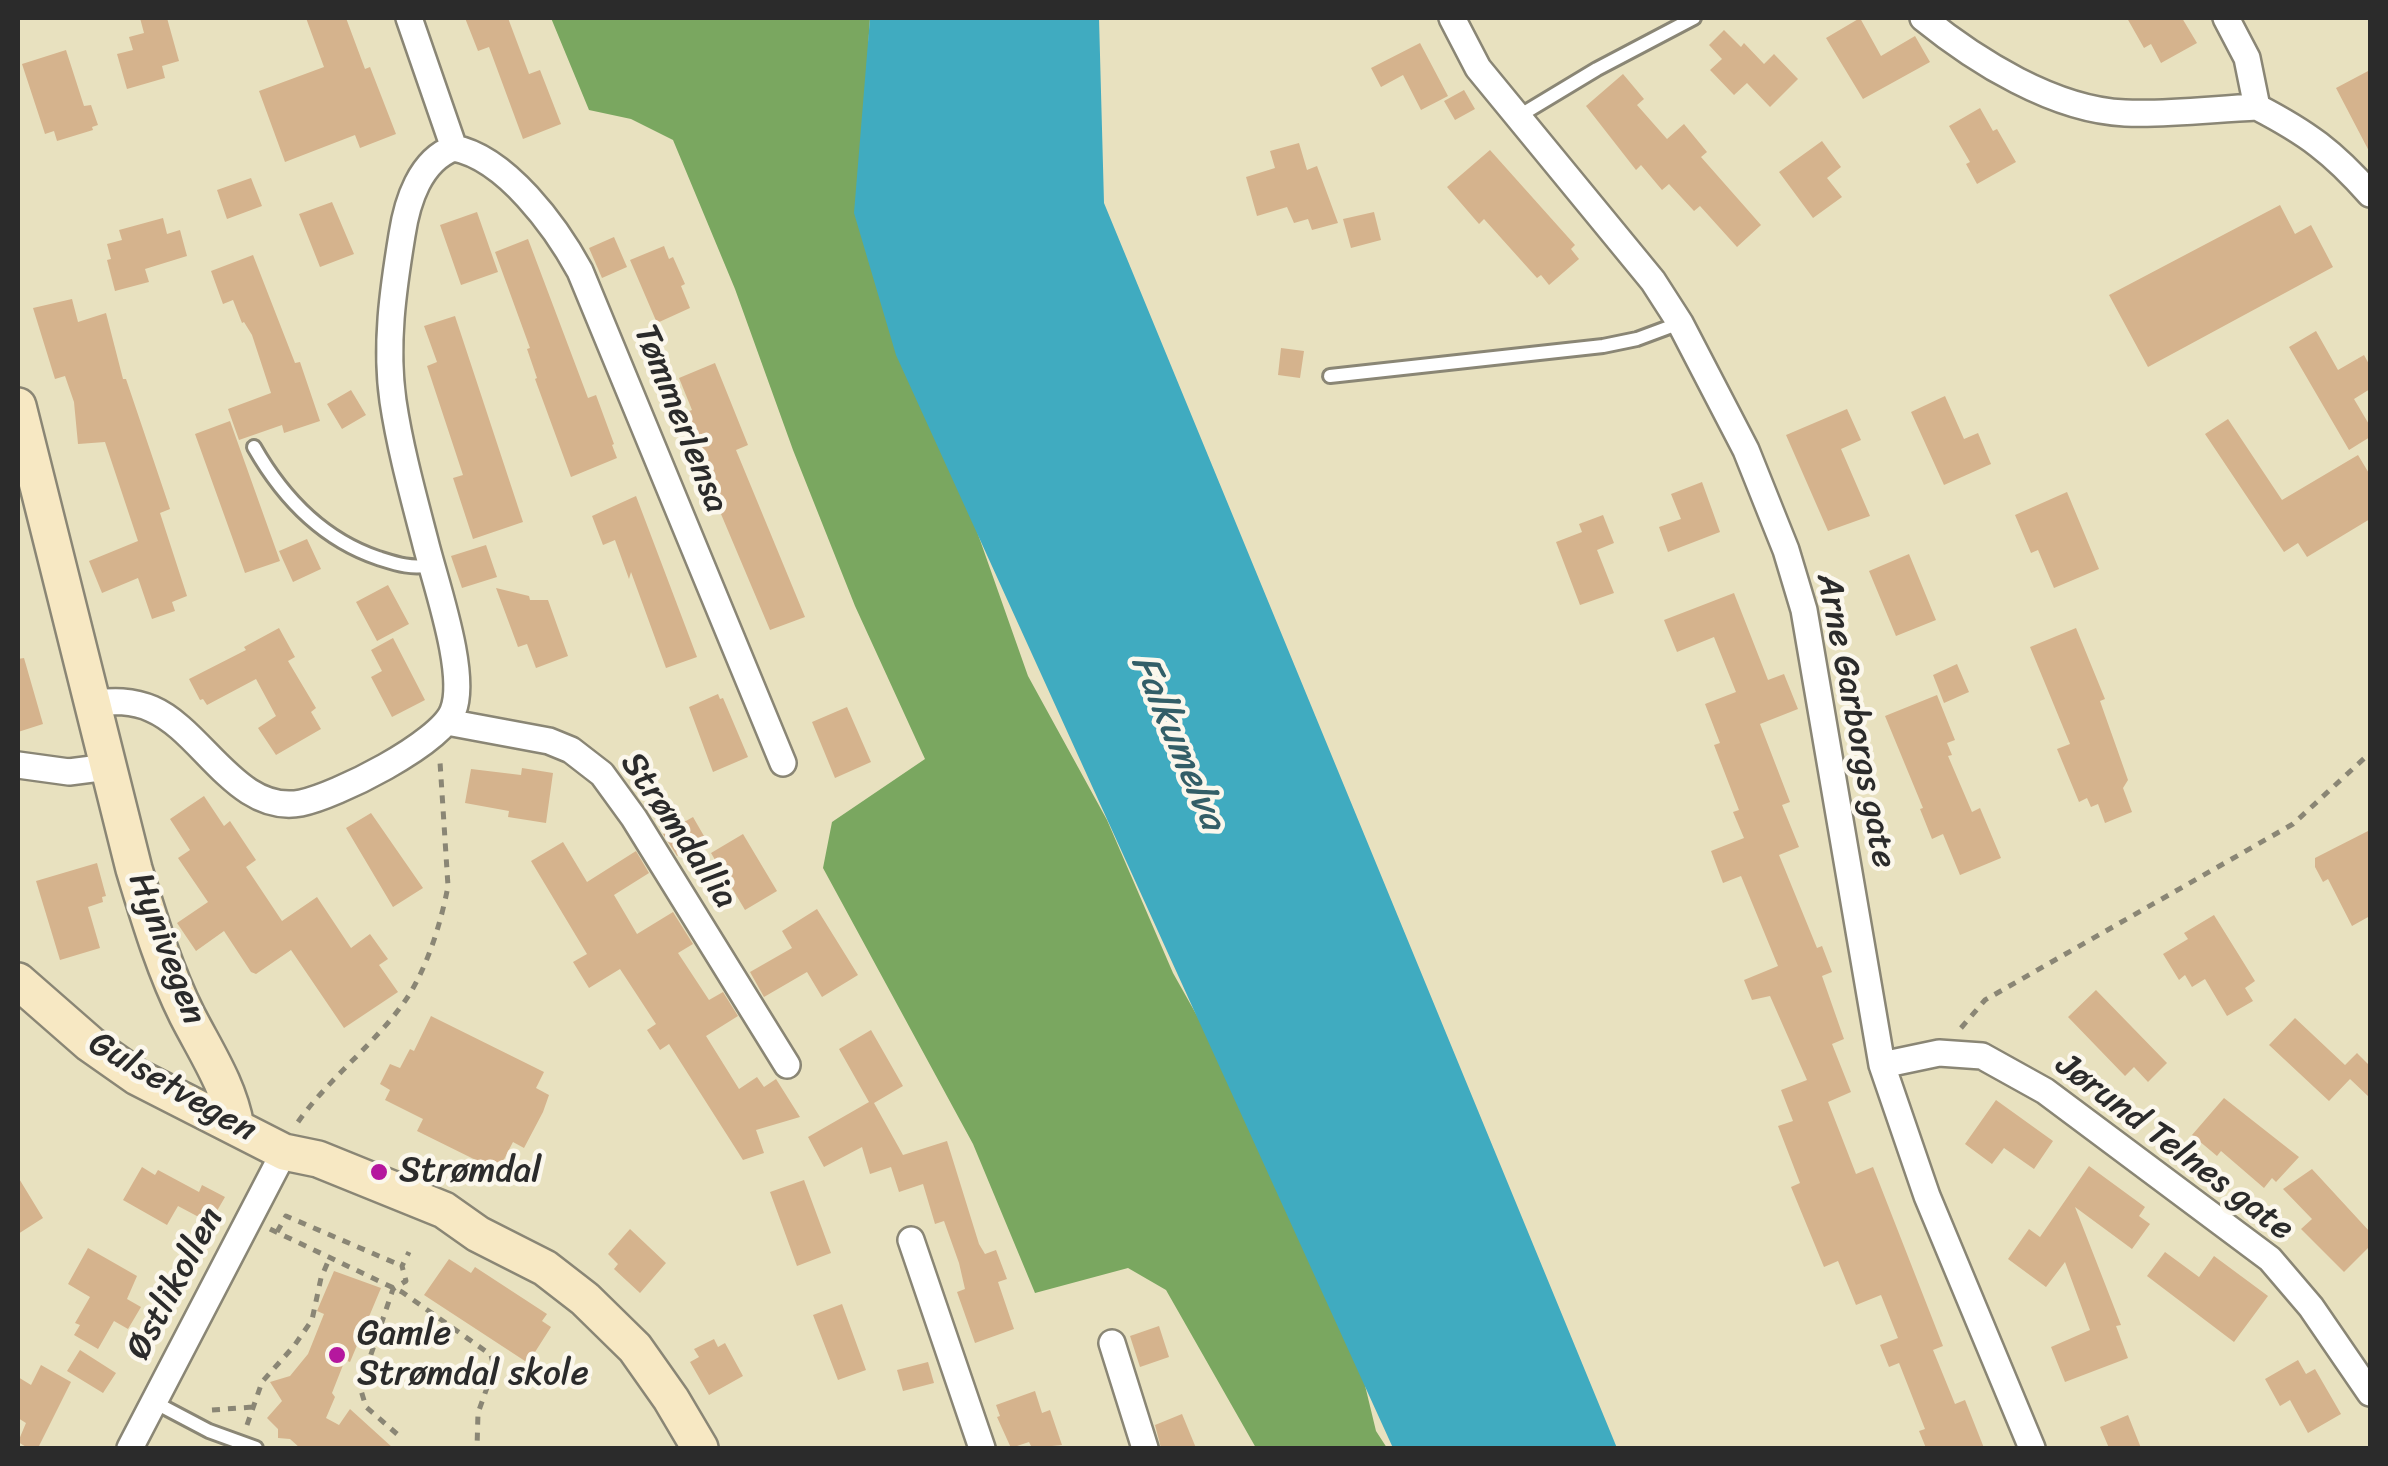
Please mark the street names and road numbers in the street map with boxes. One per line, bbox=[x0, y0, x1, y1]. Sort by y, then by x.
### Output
street label: Tømmerlensa bbox=[623, 319, 737, 519]
street label: Arne Garborgs gate bbox=[1806, 570, 1904, 872]
street label: Strømdallia bbox=[610, 745, 746, 917]
street label: Hynivegen bbox=[118, 867, 214, 1031]
street label: Gulsetvegen bbox=[81, 1023, 263, 1153]
street label: Jørund Telnes gate bbox=[2047, 1045, 2301, 1251]
street label: Østlikollen bbox=[119, 1201, 233, 1367]

